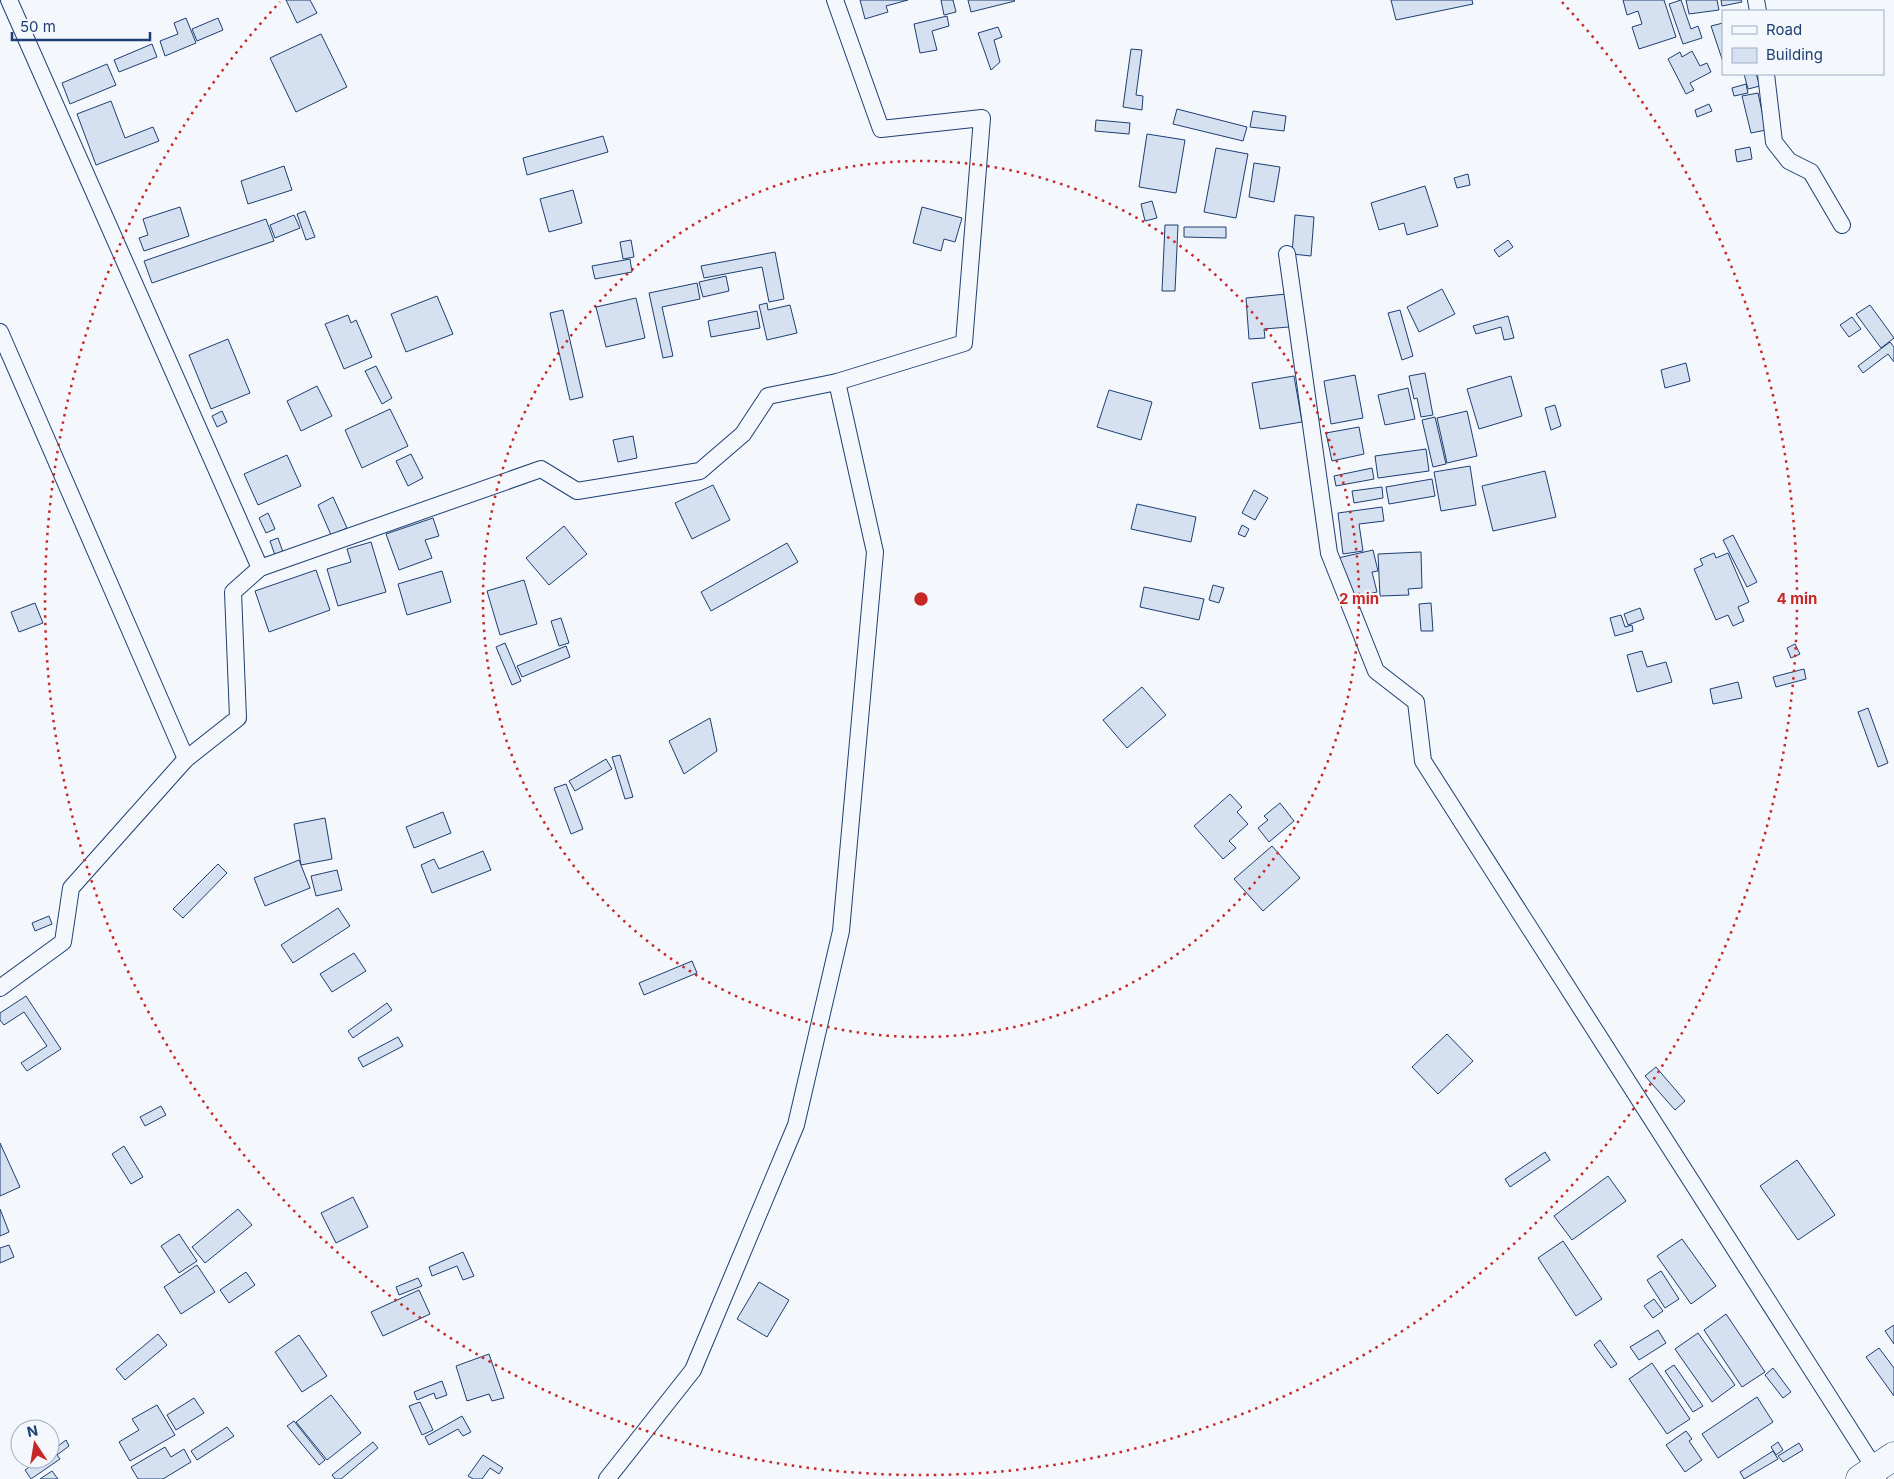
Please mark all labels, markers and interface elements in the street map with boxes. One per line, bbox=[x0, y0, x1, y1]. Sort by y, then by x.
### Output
scale bar bbox=[12, 10, 150, 42]
legend bbox=[1722, 10, 1884, 75]
text: 50 m bbox=[20, 17, 56, 36]
text: Road bbox=[1766, 20, 1802, 39]
text: Building bbox=[1766, 45, 1823, 64]
text: 2 min bbox=[1339, 589, 1379, 608]
text: 4 min bbox=[1777, 589, 1817, 608]
centre of rings bbox=[912, 590, 930, 608]
north arrow bbox=[10, 1419, 60, 1469]
text: N bbox=[25, 1421, 39, 1440]

